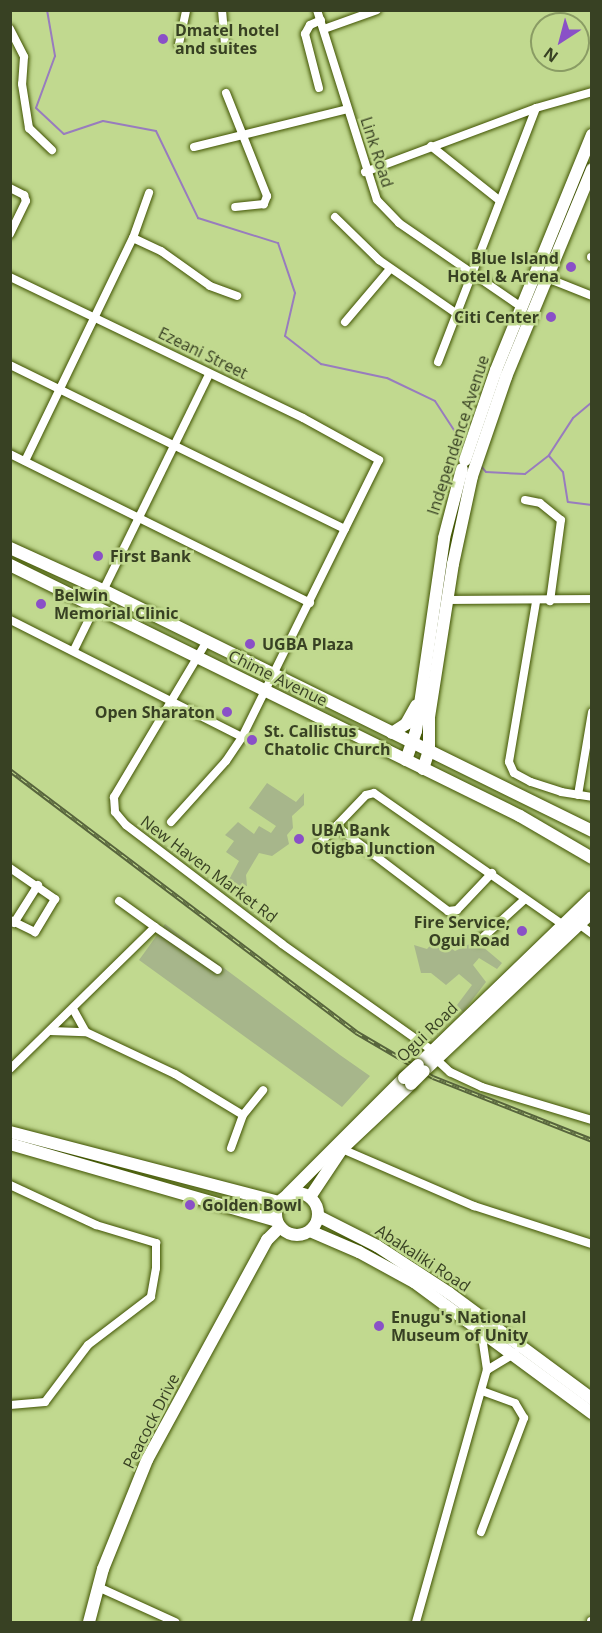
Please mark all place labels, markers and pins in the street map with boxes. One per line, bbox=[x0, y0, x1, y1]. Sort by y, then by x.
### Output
place label: Dmatel hotel and suites bbox=[175, 20, 279, 58]
marker: Dmatel hotel and suites bbox=[156, 32, 170, 46]
place label: Blue Island Hotel & Arena bbox=[447, 248, 559, 286]
marker: Blue Island Hotel & Arena bbox=[564, 260, 578, 274]
place label: Citi Center bbox=[454, 307, 539, 327]
marker: Citi Center bbox=[544, 310, 558, 324]
place label: First Bank bbox=[110, 546, 191, 566]
marker: First Bank bbox=[91, 549, 105, 563]
place label: Belwin Memorial Clinic bbox=[54, 585, 179, 623]
marker: Belwin Memorial Clinic bbox=[32, 595, 50, 613]
place label: UGBA Plaza bbox=[262, 634, 354, 654]
marker: UGBA Plaza bbox=[243, 637, 257, 651]
place label: Open Sharaton bbox=[95, 702, 215, 722]
marker: Open Sharaton bbox=[220, 705, 234, 719]
place label: St. Callistus Chatolic Church bbox=[264, 721, 391, 759]
marker: St. Callistus Chatolic Church bbox=[245, 733, 259, 747]
place label: UBA Bank Otigba Junction bbox=[311, 820, 435, 858]
marker: UBA Bank Otigba Junction bbox=[292, 832, 306, 846]
place label: Fire Service, Ogui Road bbox=[414, 912, 510, 950]
marker: Fire Service, Ogui Road bbox=[515, 924, 529, 938]
place label: Golden Bowl bbox=[202, 1195, 302, 1215]
marker: Golden Bowl bbox=[183, 1198, 197, 1212]
place label: Enugu's National Museum of Unity bbox=[391, 1307, 528, 1345]
marker: Enugu's National Museum of Unity bbox=[372, 1319, 386, 1333]

